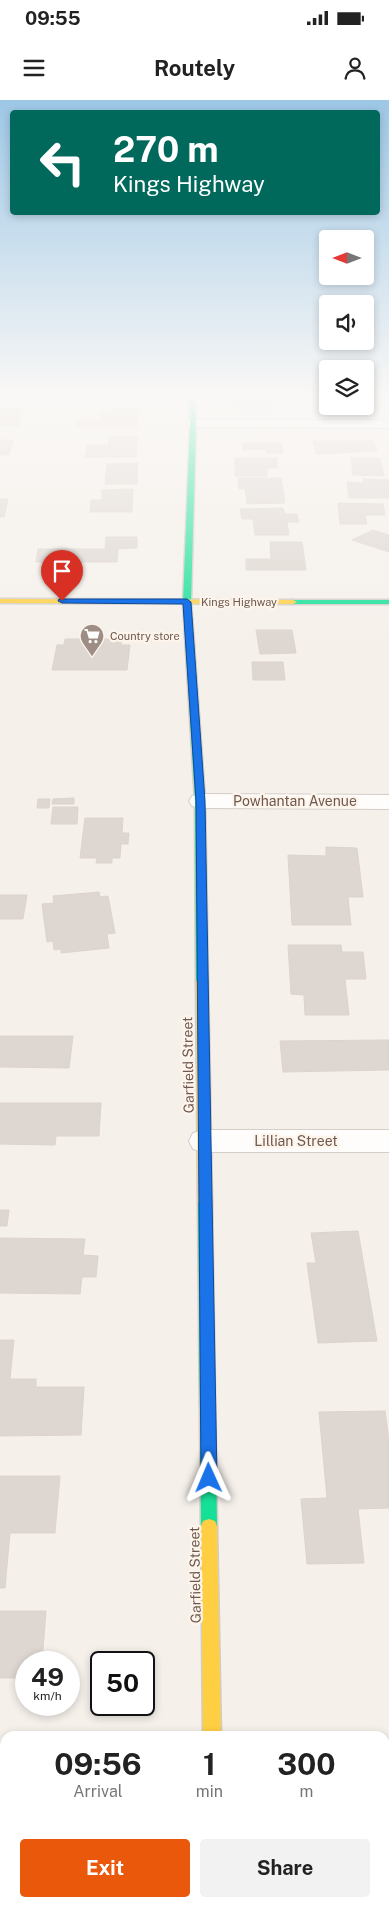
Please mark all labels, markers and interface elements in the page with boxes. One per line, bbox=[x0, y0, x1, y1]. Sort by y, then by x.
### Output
text: 09:55 bbox=[25, 7, 80, 29]
icon: menu bbox=[20, 54, 48, 82]
icon: person bbox=[341, 54, 369, 82]
text: Routely bbox=[154, 55, 235, 81]
text: 270 m bbox=[113, 129, 219, 170]
icon: left bbox=[30, 130, 95, 195]
text: Kings Highway bbox=[113, 171, 265, 197]
north arrow bbox=[319, 230, 374, 285]
map controls bbox=[319, 230, 374, 415]
button: sound bbox=[319, 295, 374, 350]
button: layers bbox=[319, 360, 374, 415]
pin bbox=[41, 550, 83, 601]
icon: arrive bbox=[48, 557, 76, 585]
street label: Kings Highway bbox=[201, 596, 277, 608]
supermarket icon: Country store bbox=[79, 623, 105, 657]
place label: Country store bbox=[110, 630, 180, 642]
street label: Powhantan Avenue bbox=[233, 793, 357, 809]
street label: Garfield Street bbox=[179, 1016, 197, 1114]
street label: Lillian Street bbox=[254, 1133, 338, 1149]
position arrow bbox=[182, 1451, 234, 1503]
street label: Garfield Street bbox=[186, 1526, 204, 1624]
speed limit sign: 50 bbox=[90, 1651, 155, 1716]
text: 49 bbox=[31, 1662, 64, 1692]
text: km/h bbox=[33, 1689, 62, 1703]
text: 09:56 bbox=[54, 1746, 141, 1782]
text: 1 bbox=[203, 1746, 216, 1782]
text: 300 bbox=[277, 1746, 336, 1782]
text: Arrival bbox=[73, 1782, 123, 1801]
text: min bbox=[196, 1782, 223, 1801]
text: m bbox=[300, 1782, 313, 1801]
button: Exit bbox=[20, 1839, 190, 1897]
button: Share bbox=[200, 1839, 370, 1897]

